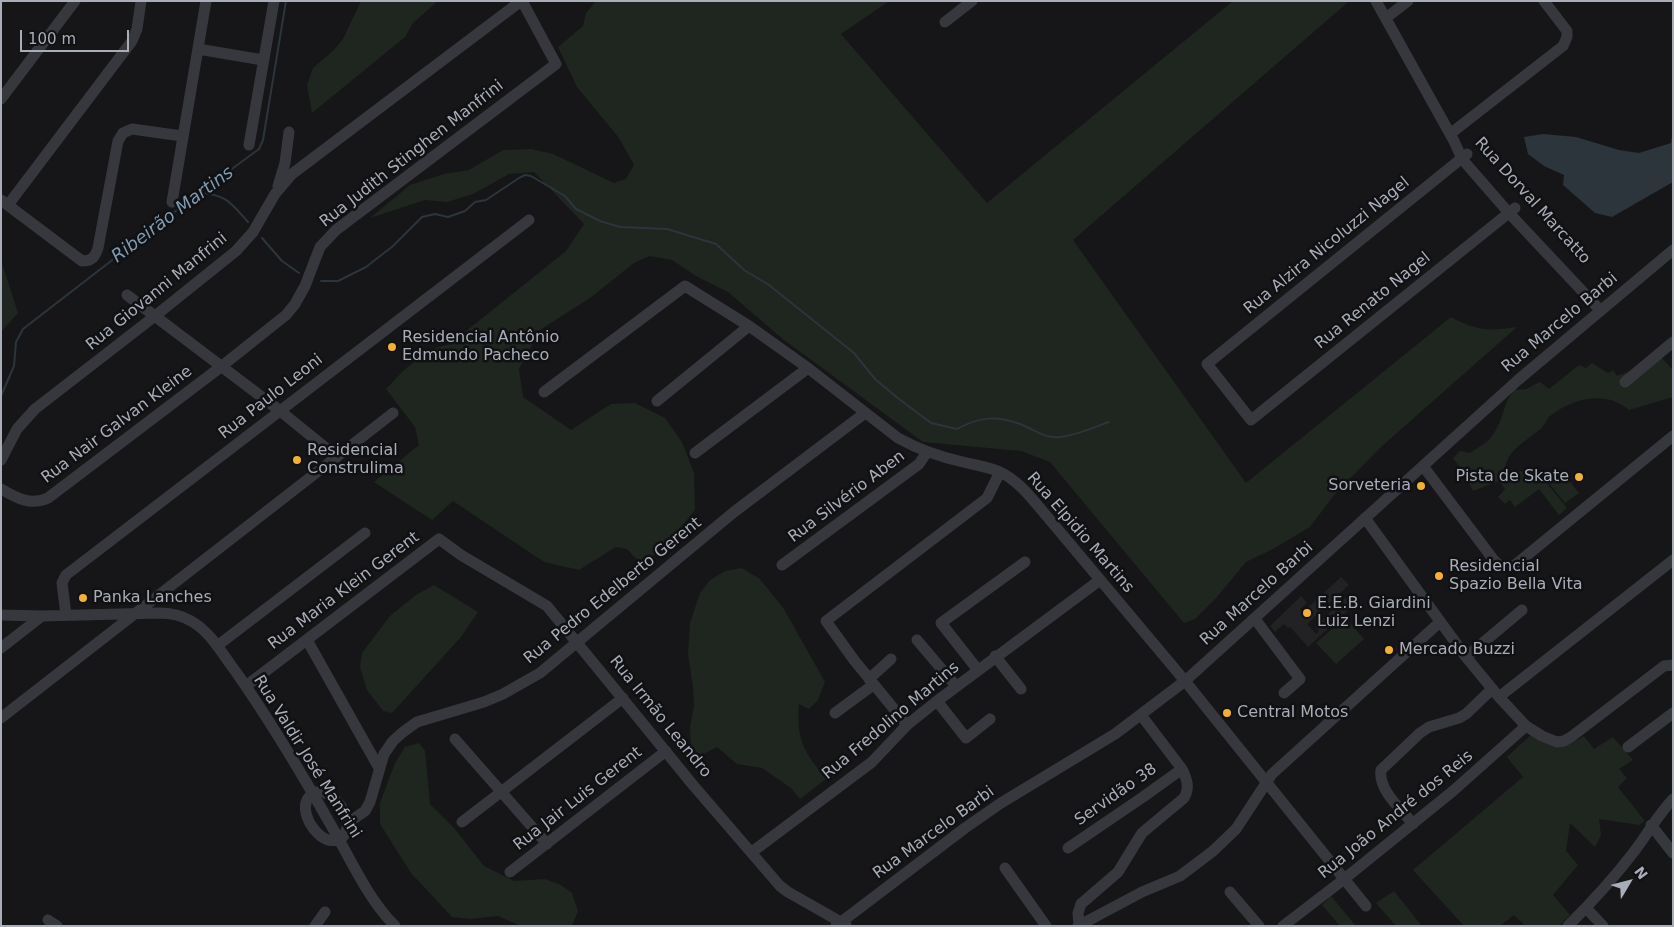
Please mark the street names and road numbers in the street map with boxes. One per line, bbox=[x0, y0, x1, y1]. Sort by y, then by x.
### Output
street label: Rua Judith Stinghen Manfrini bbox=[316, 76, 508, 232]
street label: Rua Dorval Marcatto bbox=[1470, 134, 1594, 268]
street label: Rua Alzira Nicoluzzi Nagel bbox=[1240, 173, 1414, 319]
street label: Rua Giovanni Manfrini bbox=[83, 229, 231, 355]
street label: Rua Renato Nagel bbox=[1311, 249, 1435, 353]
street label: Rua Marcelo Barbi bbox=[1498, 269, 1622, 377]
street label: Rua Paulo Leoni bbox=[215, 351, 327, 443]
street label: Rua Nair Galvan Kleine bbox=[38, 362, 196, 488]
street label: Rua Silvério Aben bbox=[785, 447, 909, 547]
street label: Rua Elpidio Martins bbox=[1022, 469, 1138, 597]
street label: Rua Pedro Edelberto Gerent bbox=[520, 513, 706, 669]
street label: Rua Maria Klein Gerent bbox=[265, 528, 423, 654]
street label: Rua Marcelo Barbi bbox=[1197, 538, 1317, 650]
street label: Rua Irmão Leandro bbox=[605, 652, 715, 782]
street label: Rua Fredolino Martins bbox=[819, 658, 963, 784]
street label: Rua Valdir José Manfrini bbox=[249, 672, 365, 842]
street label: Rua Jair Luis Gerent bbox=[510, 743, 646, 855]
street label: Rua João André dos Reis bbox=[1315, 747, 1477, 883]
street label: Servidão 38 bbox=[1071, 760, 1161, 830]
street label: Rua Marcelo Barbi bbox=[870, 783, 998, 883]

